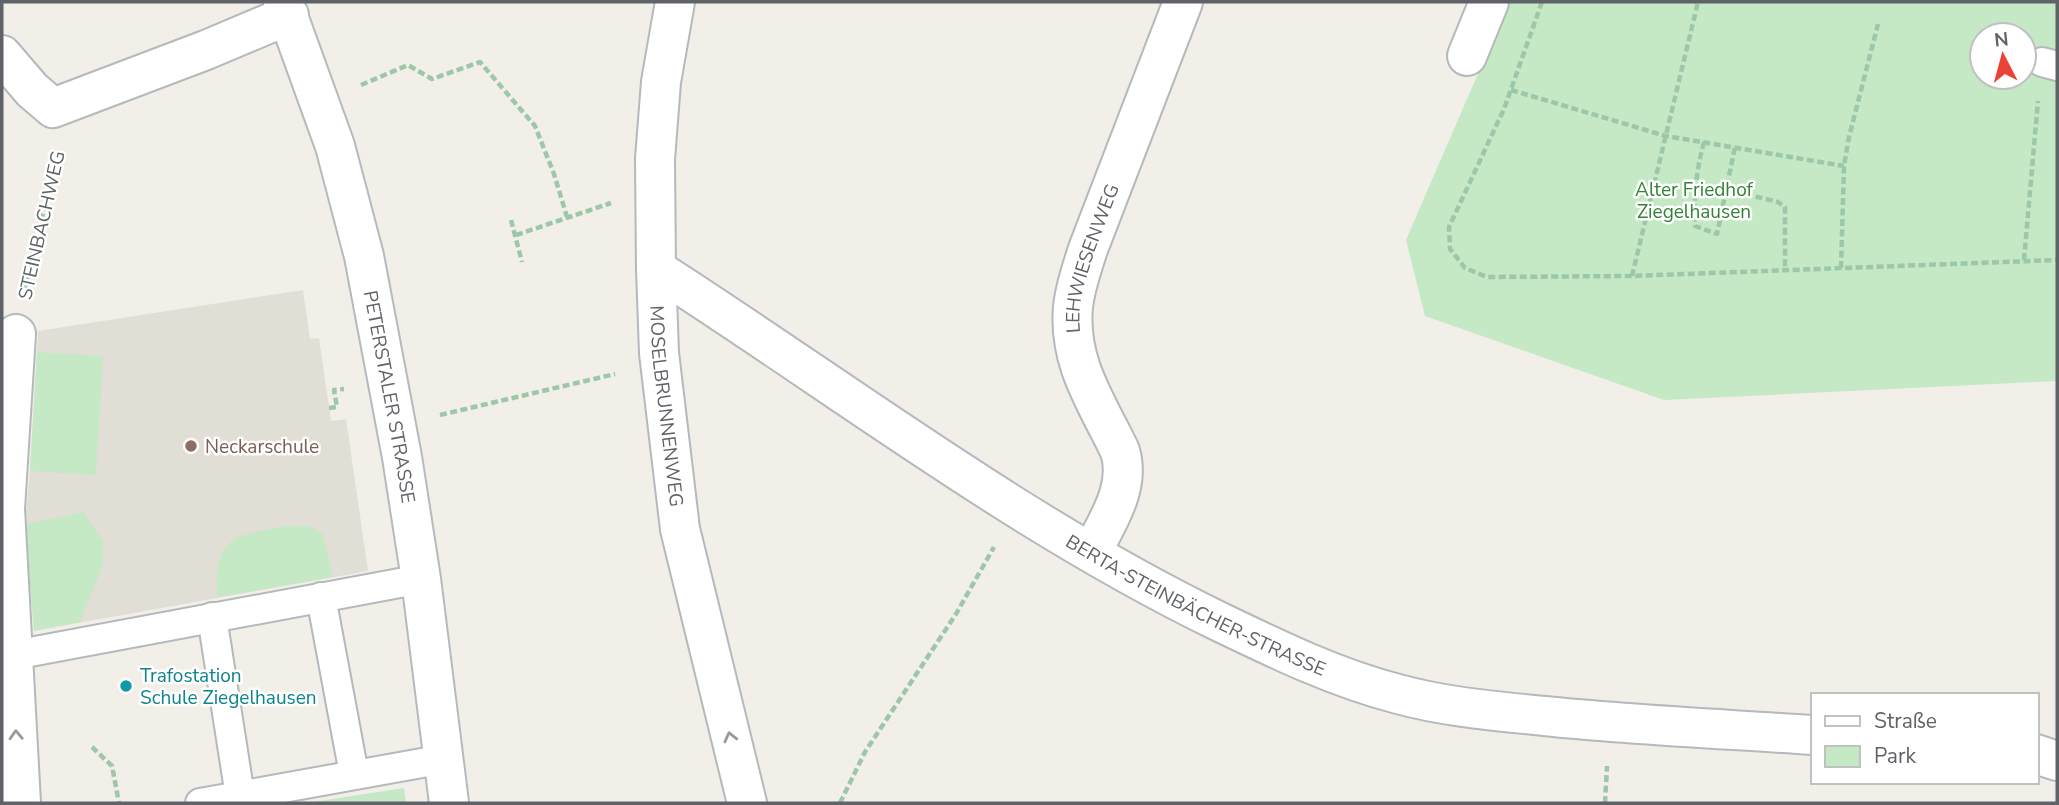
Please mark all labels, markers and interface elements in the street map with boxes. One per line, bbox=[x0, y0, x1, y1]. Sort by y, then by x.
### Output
north arrow bbox=[1968, 21, 2038, 91]
text: N bbox=[1993, 26, 2010, 54]
street label: STEINBACHWEG bbox=[12, 148, 72, 302]
park label: Alter Friedhof Ziegelhausen bbox=[1635, 177, 1754, 225]
street label: LEHWIESENWEG bbox=[1060, 180, 1126, 334]
street label: PETERSTALER STRASSE bbox=[357, 288, 421, 505]
street label: MOSELBRUNNENWEG bbox=[643, 305, 689, 508]
place label: Neckarschule bbox=[205, 434, 319, 460]
marker: Neckarschule bbox=[183, 438, 199, 454]
street label: BERTA-STEINBÄCHER-STRASSE bbox=[1061, 529, 1330, 683]
place label: Trafostation Schule Ziegelhausen bbox=[140, 663, 317, 711]
marker: Trafostation Schule Ziegelhausen bbox=[118, 678, 134, 694]
legend bbox=[1811, 693, 2038, 784]
text: Straße bbox=[1874, 707, 1937, 735]
one-way arrow bbox=[9, 729, 24, 740]
one-way arrow bbox=[724, 731, 738, 743]
text: Park bbox=[1874, 742, 1916, 770]

